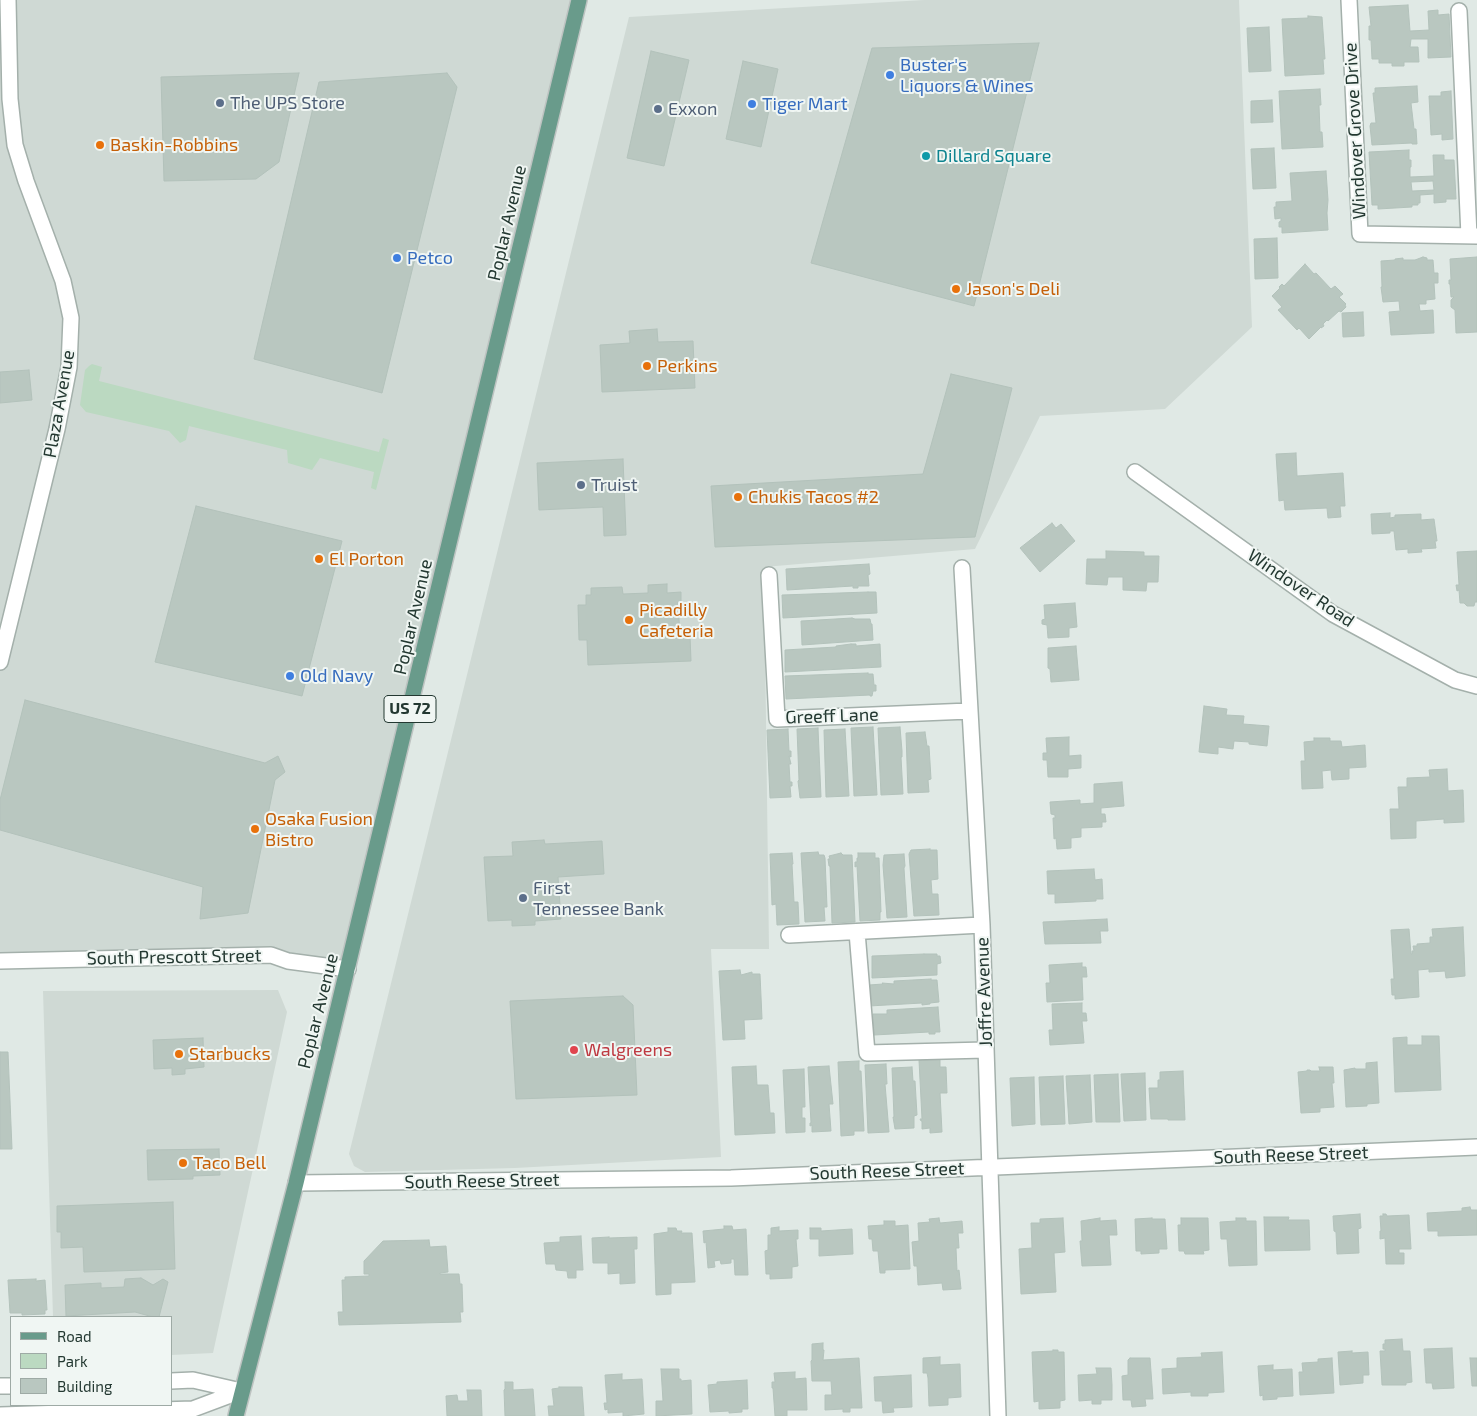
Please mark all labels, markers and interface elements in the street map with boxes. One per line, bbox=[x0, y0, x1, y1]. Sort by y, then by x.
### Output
street label: Windover Grove Drive bbox=[1340, 42, 1370, 220]
place label: Buster's Liquors & Wines bbox=[900, 54, 1034, 96]
marker: Buster's Liquors & Wines bbox=[884, 69, 896, 81]
place label: The UPS Store bbox=[230, 92, 345, 114]
place label: Tiger Mart bbox=[762, 93, 848, 115]
marker: The UPS Store bbox=[214, 97, 226, 109]
place label: Exxon bbox=[668, 98, 718, 120]
marker: Tiger Mart bbox=[746, 98, 758, 110]
marker: Exxon bbox=[652, 103, 664, 115]
place label: Baskin-Robbins bbox=[110, 134, 238, 156]
marker: Baskin-Robbins bbox=[94, 139, 106, 151]
place label: Dillard Square bbox=[936, 145, 1052, 167]
marker: Dillard Square bbox=[920, 150, 932, 162]
street label: Poplar Avenue bbox=[483, 163, 531, 283]
place label: Petco bbox=[407, 247, 453, 269]
marker: Petco bbox=[391, 252, 403, 264]
place label: Jason's Deli bbox=[966, 278, 1060, 300]
marker: Jason's Deli bbox=[950, 283, 962, 295]
street label: Plaza Avenue bbox=[39, 348, 79, 460]
place label: Perkins bbox=[657, 355, 718, 377]
marker: Perkins bbox=[641, 360, 653, 372]
place label: Truist bbox=[591, 474, 638, 496]
marker: Truist bbox=[575, 479, 587, 491]
place label: Chukis Tacos #2 bbox=[748, 486, 879, 508]
marker: Chukis Tacos #2 bbox=[732, 491, 744, 503]
street label: Windover Road bbox=[1243, 544, 1359, 632]
place label: El Porton bbox=[329, 548, 404, 570]
marker: El Porton bbox=[313, 553, 325, 565]
street label: Poplar Avenue bbox=[389, 557, 437, 677]
place label: Picadilly Cafeteria bbox=[639, 599, 714, 642]
marker: Picadilly Cafeteria bbox=[623, 614, 635, 626]
place label: Old Navy bbox=[300, 665, 373, 687]
marker: Old Navy bbox=[284, 670, 296, 682]
road number: US 72 bbox=[384, 696, 436, 722]
street label: Greeff Lane bbox=[785, 704, 879, 728]
place label: Osaka Fusion Bistro bbox=[265, 808, 373, 851]
marker: Osaka Fusion Bistro bbox=[249, 823, 261, 835]
place label: First Tennessee Bank bbox=[533, 877, 664, 920]
marker: First Tennessee Bank bbox=[517, 892, 529, 904]
street label: Joffre Avenue bbox=[971, 937, 997, 1047]
street label: South Prescott Street bbox=[86, 945, 262, 969]
street label: Poplar Avenue bbox=[293, 951, 343, 1071]
place label: Walgreens bbox=[584, 1039, 672, 1061]
place label: Starbucks bbox=[189, 1043, 271, 1065]
marker: Walgreens bbox=[568, 1044, 580, 1056]
marker: Starbucks bbox=[173, 1048, 185, 1060]
street label: South Reese Street bbox=[1213, 1141, 1369, 1169]
place label: Taco Bell bbox=[193, 1152, 266, 1174]
marker: Taco Bell bbox=[177, 1157, 189, 1169]
street label: South Reese Street bbox=[809, 1157, 965, 1185]
street label: South Reese Street bbox=[404, 1169, 560, 1193]
legend bbox=[10, 1316, 172, 1406]
text: Road bbox=[57, 1327, 92, 1345]
text: Park bbox=[57, 1352, 88, 1370]
text: Building bbox=[57, 1377, 112, 1395]

